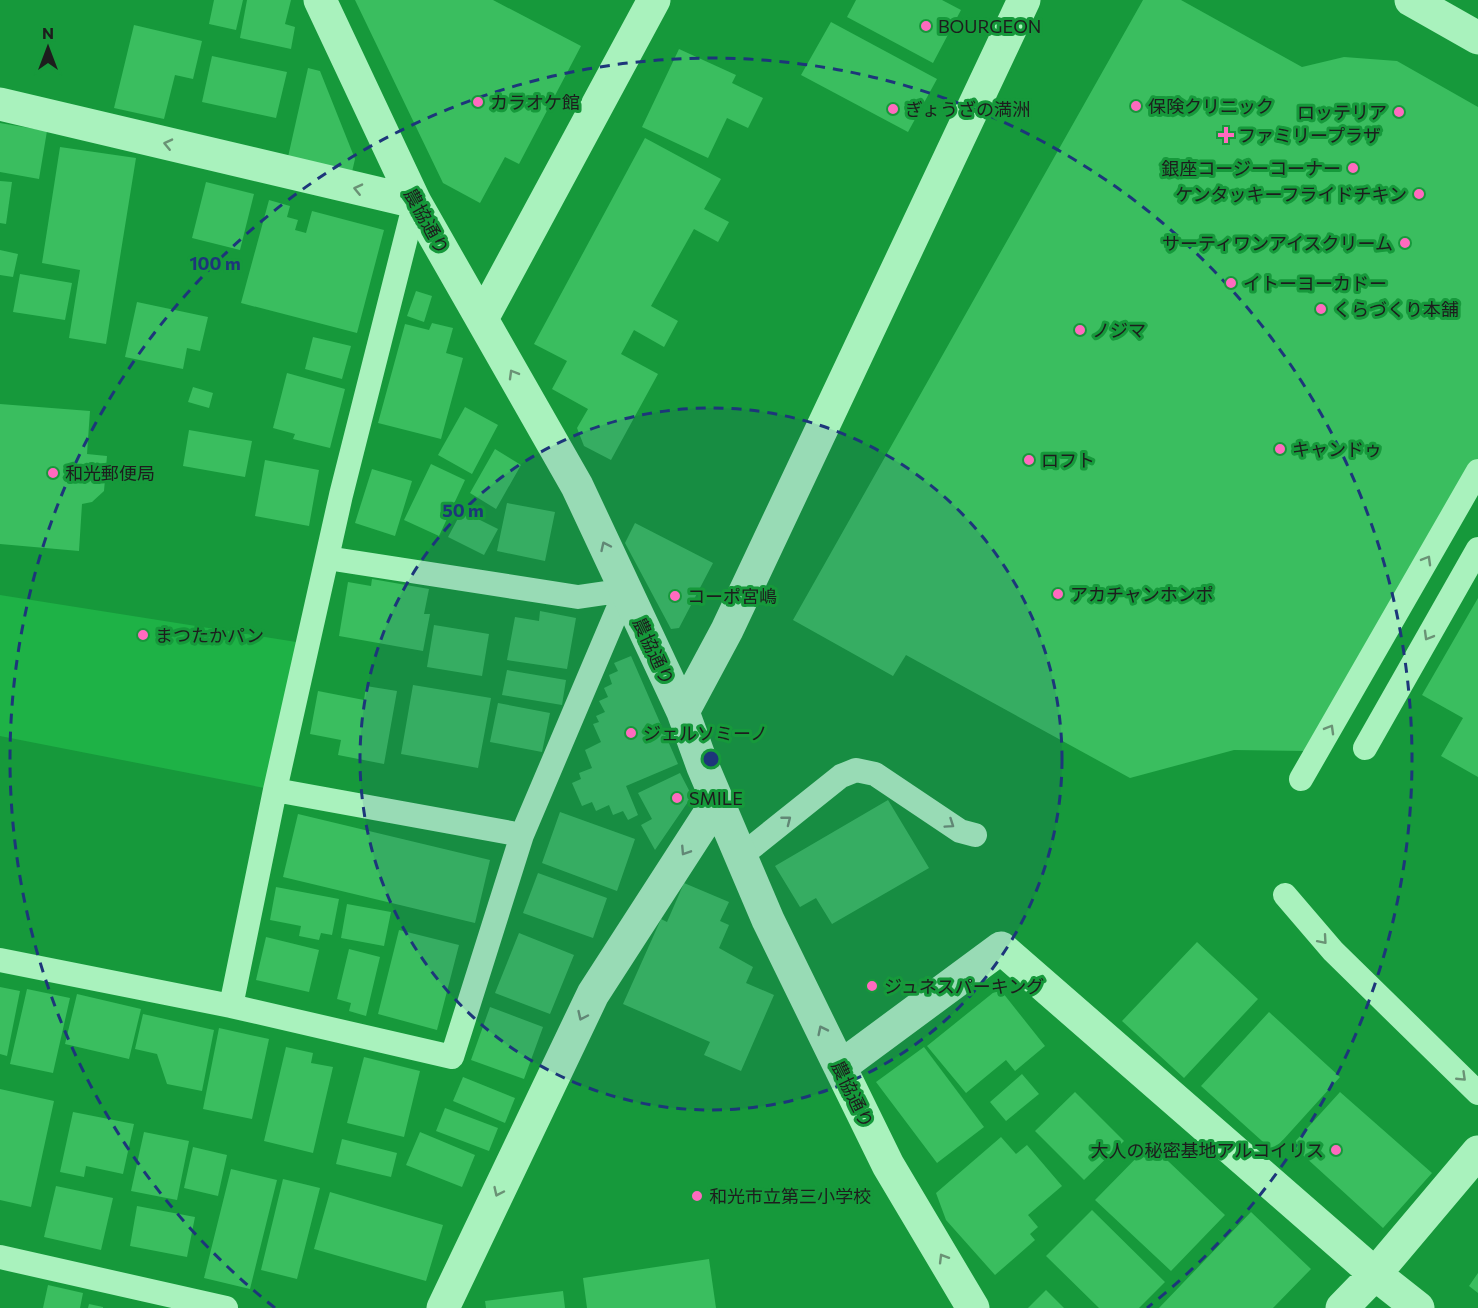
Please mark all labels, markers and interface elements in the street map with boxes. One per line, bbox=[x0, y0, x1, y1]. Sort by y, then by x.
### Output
place label: BOURGEON bbox=[938, 15, 1041, 37]
north arrow bbox=[18, 18, 78, 78]
marker: BOURGEON bbox=[919, 19, 933, 33]
text: N bbox=[42, 23, 54, 42]
place label: カラオケ館 bbox=[490, 91, 580, 113]
marker: カラオケ館 bbox=[471, 95, 485, 109]
place label: 保険クリニック bbox=[1148, 95, 1274, 117]
place label: ぎょうざの満洲 bbox=[905, 98, 1030, 120]
marker: 保険クリニック bbox=[1129, 99, 1143, 113]
place label: ロッテリア bbox=[1297, 101, 1387, 123]
marker: ぎょうざの満洲 bbox=[886, 102, 900, 116]
marker: ロッテリア bbox=[1392, 105, 1406, 119]
place label: ファミリープラザ bbox=[1238, 124, 1381, 146]
marker: ファミリープラザ bbox=[1219, 128, 1233, 142]
one-way arrow bbox=[164, 138, 174, 151]
place label: 銀座コージーコーナー bbox=[1161, 157, 1341, 179]
marker: 銀座コージーコーナー bbox=[1346, 161, 1360, 175]
one-way arrow bbox=[354, 183, 364, 196]
place label: ケンタッキーフライドチキン bbox=[1175, 183, 1407, 205]
street label: 農協通り bbox=[400, 184, 454, 258]
marker: ケンタッキーフライドチキン bbox=[1412, 187, 1426, 201]
place label: サーティワンアイスクリーム bbox=[1162, 232, 1393, 254]
marker: サーティワンアイスクリーム bbox=[1398, 236, 1412, 250]
text: 100 m bbox=[189, 252, 241, 274]
place label: イトーヨーカドー bbox=[1243, 272, 1387, 294]
marker: イトーヨーカドー bbox=[1224, 276, 1238, 290]
place label: くらづくり本舗 bbox=[1333, 298, 1459, 320]
marker: くらづくり本舗 bbox=[1314, 302, 1328, 316]
place label: ノジマ bbox=[1092, 319, 1146, 341]
marker: ノジマ bbox=[1073, 323, 1087, 337]
one-way arrow bbox=[509, 370, 521, 380]
place label: キャンドゥ bbox=[1292, 438, 1382, 460]
marker: キャンドゥ bbox=[1273, 442, 1287, 456]
place label: ロフト bbox=[1041, 449, 1095, 471]
marker: ロフト bbox=[1022, 453, 1036, 467]
place label: 和光郵便局 bbox=[65, 462, 155, 484]
marker: 和光郵便局 bbox=[46, 466, 60, 480]
text: 50 m bbox=[442, 499, 484, 521]
one-way arrow bbox=[601, 541, 613, 552]
one-way arrow bbox=[1420, 556, 1431, 566]
place label: アカチャンホンポ bbox=[1070, 583, 1214, 605]
place label: コーポ宮嶋 bbox=[687, 585, 777, 607]
marker: アカチャンホンポ bbox=[1051, 587, 1065, 601]
marker: コーポ宮嶋 bbox=[668, 589, 682, 603]
street label: 農協通り bbox=[629, 614, 679, 688]
place label: まつたかパン bbox=[155, 624, 264, 646]
marker: まつたかパン bbox=[136, 628, 150, 642]
one-way arrow bbox=[1424, 630, 1436, 640]
place label: ジェルソミーノ bbox=[643, 722, 768, 744]
one-way arrow bbox=[1323, 725, 1334, 735]
marker: ジェルソミーノ bbox=[624, 726, 638, 740]
centre of rings bbox=[701, 749, 721, 769]
place label: SMILE bbox=[689, 787, 743, 809]
marker: SMILE bbox=[670, 791, 684, 805]
one-way arrow bbox=[780, 816, 791, 827]
one-way arrow bbox=[943, 817, 954, 828]
one-way arrow bbox=[681, 845, 693, 855]
one-way arrow bbox=[1316, 933, 1327, 944]
place label: ジュネスパーキング bbox=[884, 975, 1044, 997]
marker: ジュネスパーキング bbox=[865, 979, 879, 993]
one-way arrow bbox=[578, 1010, 590, 1021]
one-way arrow bbox=[817, 1026, 829, 1037]
street label: 農協通り bbox=[827, 1057, 879, 1131]
one-way arrow bbox=[1454, 1069, 1465, 1080]
place label: 大人の秘密基地アルコイリス bbox=[1091, 1139, 1324, 1161]
marker: 大人の秘密基地アルコイリス bbox=[1329, 1143, 1343, 1157]
place label: 和光市立第三小学校 bbox=[709, 1185, 871, 1207]
one-way arrow bbox=[494, 1186, 506, 1197]
marker: 和光市立第三小学校 bbox=[690, 1189, 704, 1203]
one-way arrow bbox=[939, 1254, 951, 1264]

